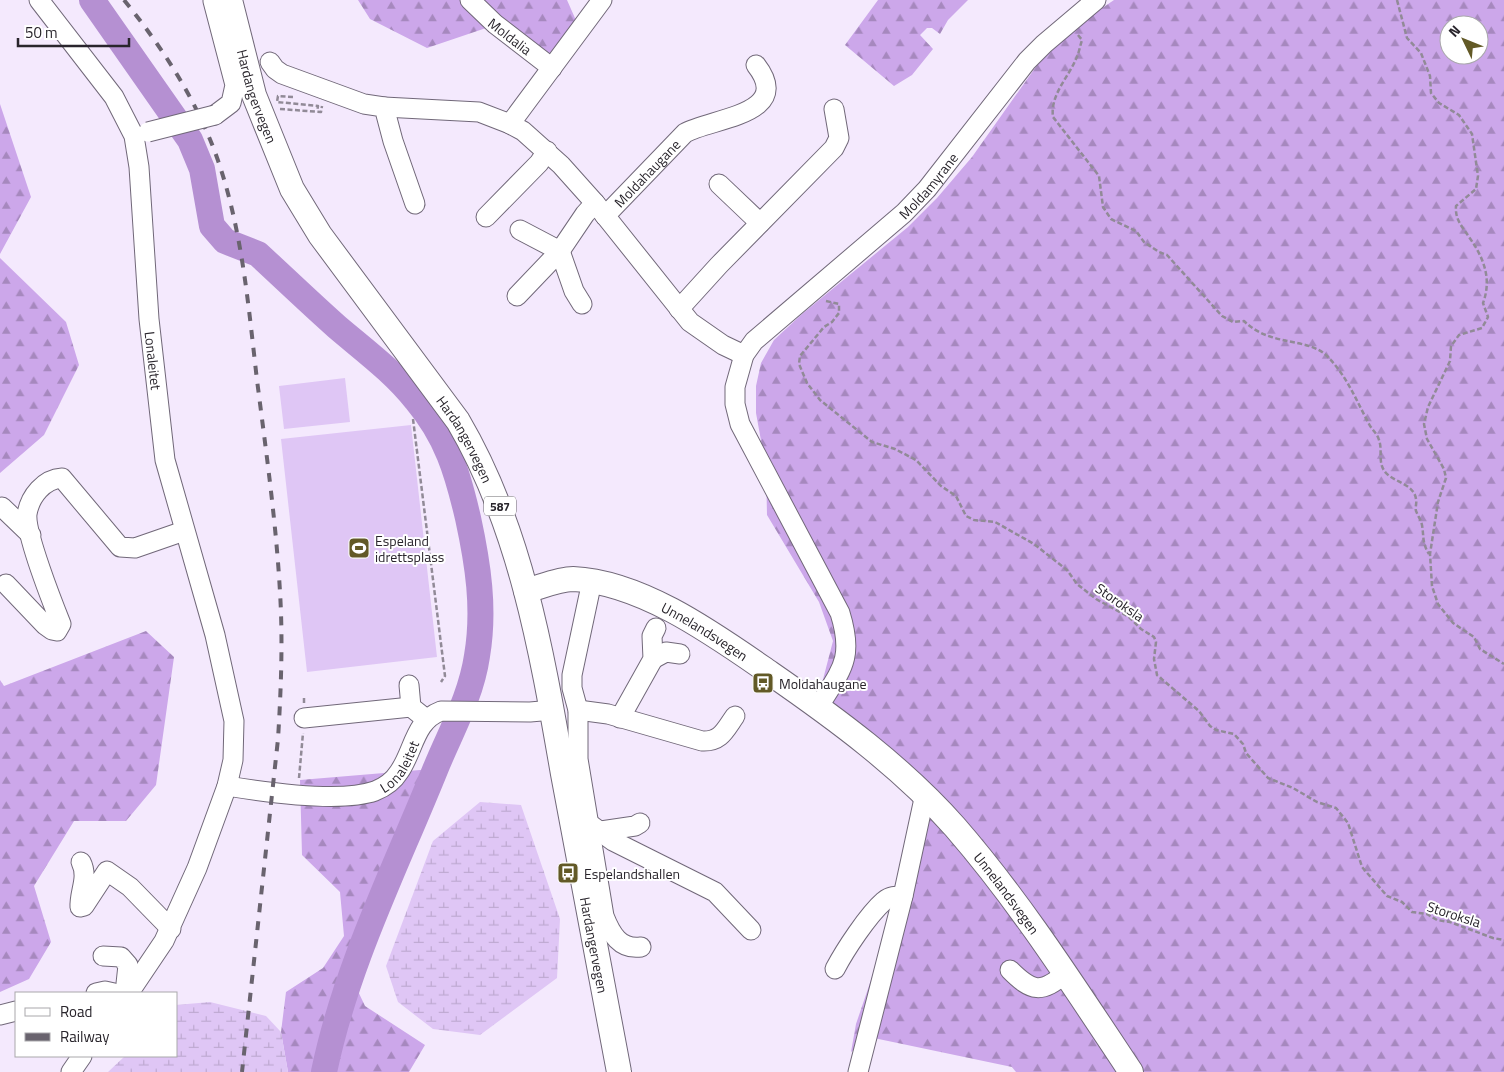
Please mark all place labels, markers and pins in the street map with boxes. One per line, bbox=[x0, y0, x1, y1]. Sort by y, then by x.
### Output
place label: Espeland idrettsplass bbox=[375, 530, 444, 567]
sports icon: Espeland idrettsplass bbox=[347, 536, 371, 560]
bus stop icon: Moldahaugane bbox=[751, 671, 775, 695]
place label: Moldahaugane bbox=[779, 673, 867, 694]
bus stop icon: Espelandshallen bbox=[556, 861, 580, 885]
place label: Espelandshallen bbox=[584, 863, 680, 884]

